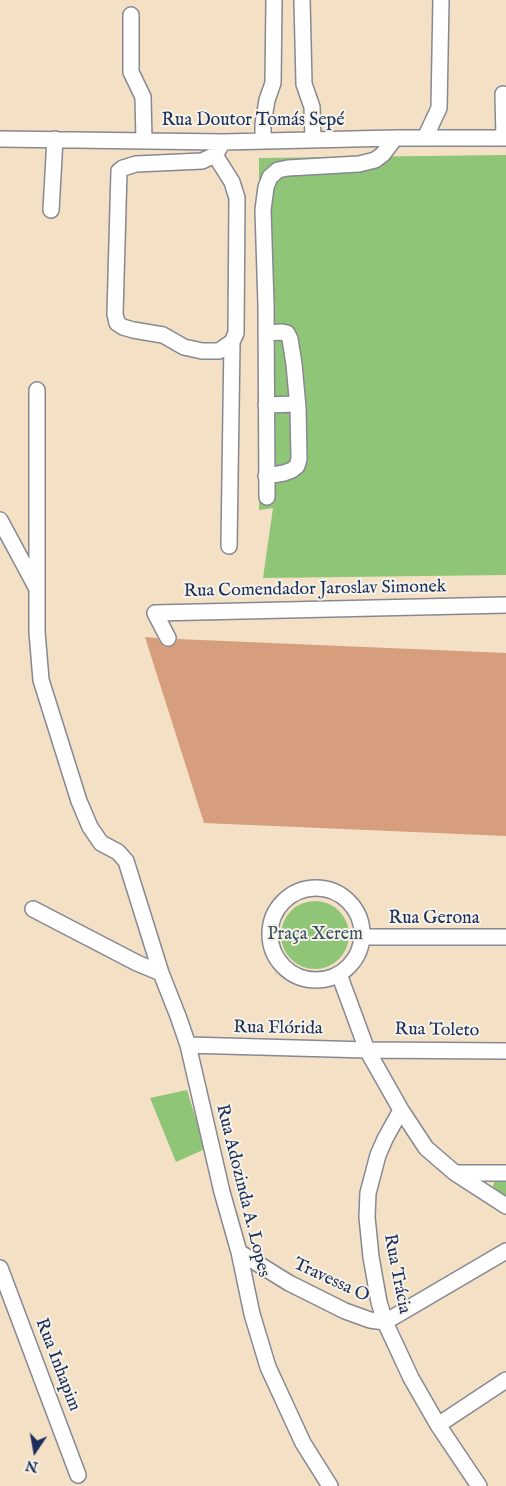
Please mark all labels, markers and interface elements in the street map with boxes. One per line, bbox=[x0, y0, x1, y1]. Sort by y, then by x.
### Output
street label: Rua Doutor Tomás Sepé bbox=[161, 110, 345, 132]
street label: Rua Comendador Jaroslav Simonek bbox=[183, 577, 447, 603]
street label: Rua Gerona bbox=[389, 908, 479, 930]
park label: Praça Xerem bbox=[267, 924, 363, 946]
street label: Rua Flórida bbox=[233, 1017, 323, 1041]
street label: Rua Toleto bbox=[394, 1019, 480, 1043]
street label: Rua Adozinda A. Lopes bbox=[210, 1102, 274, 1280]
street label: Rua Trácia bbox=[378, 1232, 414, 1316]
street label: Travessa O bbox=[290, 1254, 372, 1308]
street label: Rua Inhapim bbox=[29, 1316, 85, 1414]
north arrow bbox=[10, 1426, 60, 1476]
text: N bbox=[24, 1456, 40, 1476]

